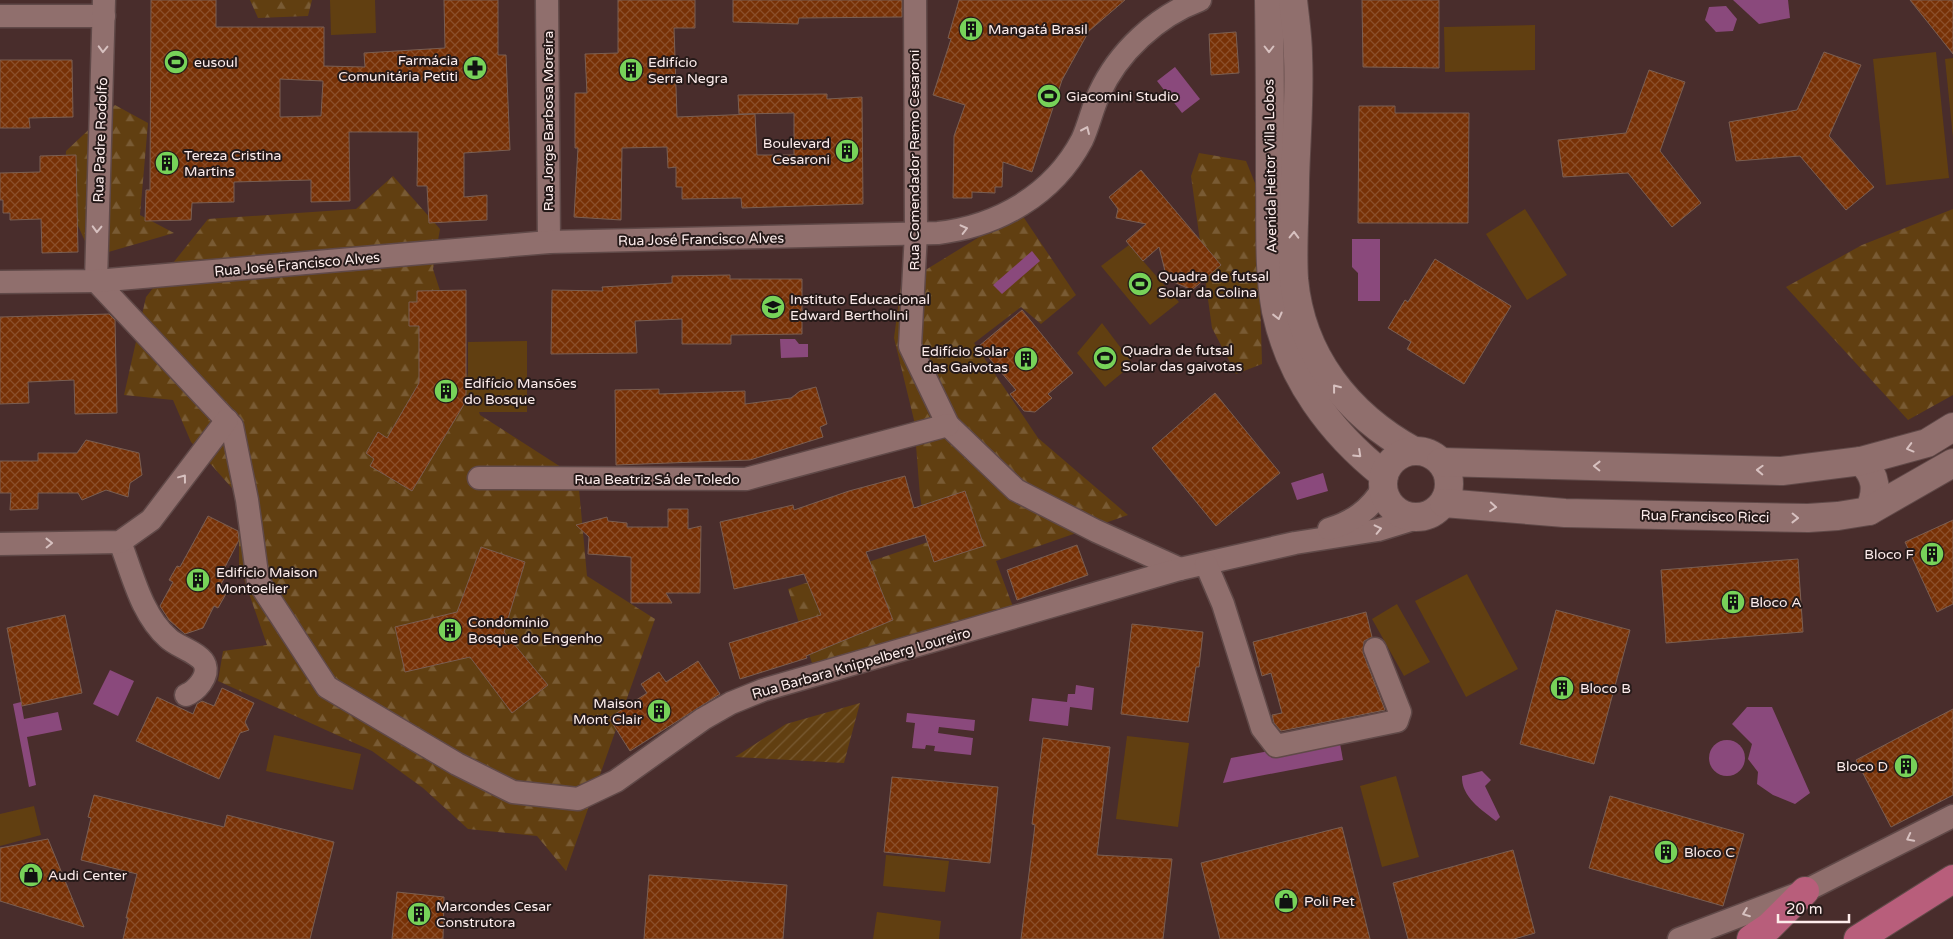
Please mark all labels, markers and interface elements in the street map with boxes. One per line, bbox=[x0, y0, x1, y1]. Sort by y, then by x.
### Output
building icon: Mangatá Brasil bbox=[958, 16, 984, 42]
place label: Mangatá Brasil bbox=[988, 21, 1088, 38]
street label: Rua Jorge Barbosa Moreira bbox=[540, 31, 557, 211]
one-way arrow bbox=[98, 45, 108, 53]
one-way arrow bbox=[1264, 45, 1274, 53]
sports icon: eusoul bbox=[163, 49, 189, 75]
street label: Rua Comendador Remo Cesaroni bbox=[906, 50, 923, 270]
place label: Farmácia Comunitária Petiti bbox=[338, 52, 458, 85]
place label: eusoul bbox=[194, 54, 238, 71]
place label: Edifício Serra Negra bbox=[648, 54, 728, 87]
pharmacy icon: Farmácia Comunitária Petiti bbox=[462, 55, 488, 81]
building icon: Edifício Serra Negra bbox=[618, 57, 644, 83]
street label: Rua Padre Rodolfo bbox=[90, 77, 111, 203]
street label: Avenida Heitor Villa Lobos bbox=[1260, 78, 1281, 253]
sports icon: Giacomini Studio bbox=[1036, 83, 1062, 109]
place label: Giacomini Studio bbox=[1066, 88, 1179, 105]
one-way arrow bbox=[1079, 126, 1090, 135]
place label: Boulevard Cesaroni bbox=[763, 135, 830, 168]
building icon: Boulevard Cesaroni bbox=[834, 138, 860, 164]
place label: Tereza Cristina Martins bbox=[184, 147, 281, 180]
building icon: Tereza Cristina Martins bbox=[154, 150, 180, 176]
one-way arrow bbox=[960, 224, 969, 235]
one-way arrow bbox=[92, 225, 103, 233]
street label: Rua José Francisco Alves bbox=[618, 230, 785, 249]
one-way arrow bbox=[1289, 231, 1299, 238]
street label: Rua José Francisco Alves bbox=[213, 249, 381, 280]
place label: Quadra de futsal Solar da Colina bbox=[1158, 268, 1269, 301]
sports icon: Quadra de futsal Solar da Colina bbox=[1127, 271, 1153, 297]
place label: Instituto Educacional Edward Bertholini bbox=[790, 291, 930, 324]
school or university icon: Instituto Educacional Edward Bertholini bbox=[760, 294, 786, 320]
one-way arrow bbox=[1272, 311, 1283, 320]
place label: Quadra de futsal Solar das gaivotas bbox=[1122, 342, 1243, 375]
place label: Edifício Solar das Gaivotas bbox=[921, 343, 1009, 376]
sports icon: Quadra de futsal Solar das gaivotas bbox=[1092, 345, 1118, 371]
building icon: Edifício Solar das Gaivotas bbox=[1013, 346, 1039, 372]
place label: Edifício Mansões do Bosque bbox=[464, 375, 577, 408]
building icon: Edifício Mansões do Bosque bbox=[433, 378, 459, 404]
one-way arrow bbox=[1334, 385, 1342, 394]
one-way arrow bbox=[1906, 442, 1914, 452]
one-way arrow bbox=[1353, 448, 1362, 457]
one-way arrow bbox=[1593, 461, 1601, 471]
one-way arrow bbox=[1756, 465, 1764, 475]
street label: Rua Beatriz Sá de Toledo bbox=[574, 471, 740, 488]
one-way arrow bbox=[178, 475, 186, 484]
one-way arrow bbox=[1489, 501, 1497, 512]
street label: Rua Francisco Ricci bbox=[1640, 507, 1770, 526]
one-way arrow bbox=[1792, 513, 1799, 523]
one-way arrow bbox=[1373, 524, 1382, 535]
one-way arrow bbox=[45, 538, 53, 548]
building icon: Bloco F bbox=[1919, 541, 1945, 567]
place label: Bloco F bbox=[1864, 546, 1914, 563]
place label: Edifício Maison Montoelier bbox=[216, 564, 318, 597]
building icon: Edifício Maison Montoelier bbox=[185, 567, 211, 593]
building icon: Bloco A bbox=[1720, 589, 1746, 615]
place label: Bloco A bbox=[1750, 594, 1802, 611]
place label: Condomínio Bosque do Engenho bbox=[468, 614, 602, 647]
building icon: Condomínio Bosque do Engenho bbox=[437, 617, 463, 643]
street label: Rua Barbara Knippelberg Loureiro bbox=[750, 624, 972, 703]
building icon: Bloco B bbox=[1549, 675, 1575, 701]
place label: Bloco B bbox=[1580, 680, 1631, 697]
place label: Maison Mont Clair bbox=[573, 695, 643, 728]
building icon: Maison Mont Clair bbox=[646, 698, 672, 724]
building icon: Bloco D bbox=[1893, 753, 1919, 779]
place label: Bloco D bbox=[1836, 758, 1888, 775]
one-way arrow bbox=[1906, 832, 1915, 842]
building icon: Bloco C bbox=[1653, 839, 1679, 865]
place label: Bloco C bbox=[1684, 844, 1735, 861]
shop icon: Audi Center bbox=[18, 862, 44, 888]
place label: Audi Center bbox=[48, 867, 128, 884]
shop icon: Poli Pet bbox=[1273, 888, 1299, 914]
scale bar bbox=[1778, 892, 1849, 924]
place label: Poli Pet bbox=[1304, 893, 1355, 910]
place label: Marcondes Cesar Construtora bbox=[436, 898, 552, 931]
text: 20 m bbox=[1786, 900, 1823, 918]
building icon: Marcondes Cesar Construtora bbox=[406, 901, 432, 927]
one-way arrow bbox=[1743, 907, 1751, 917]

